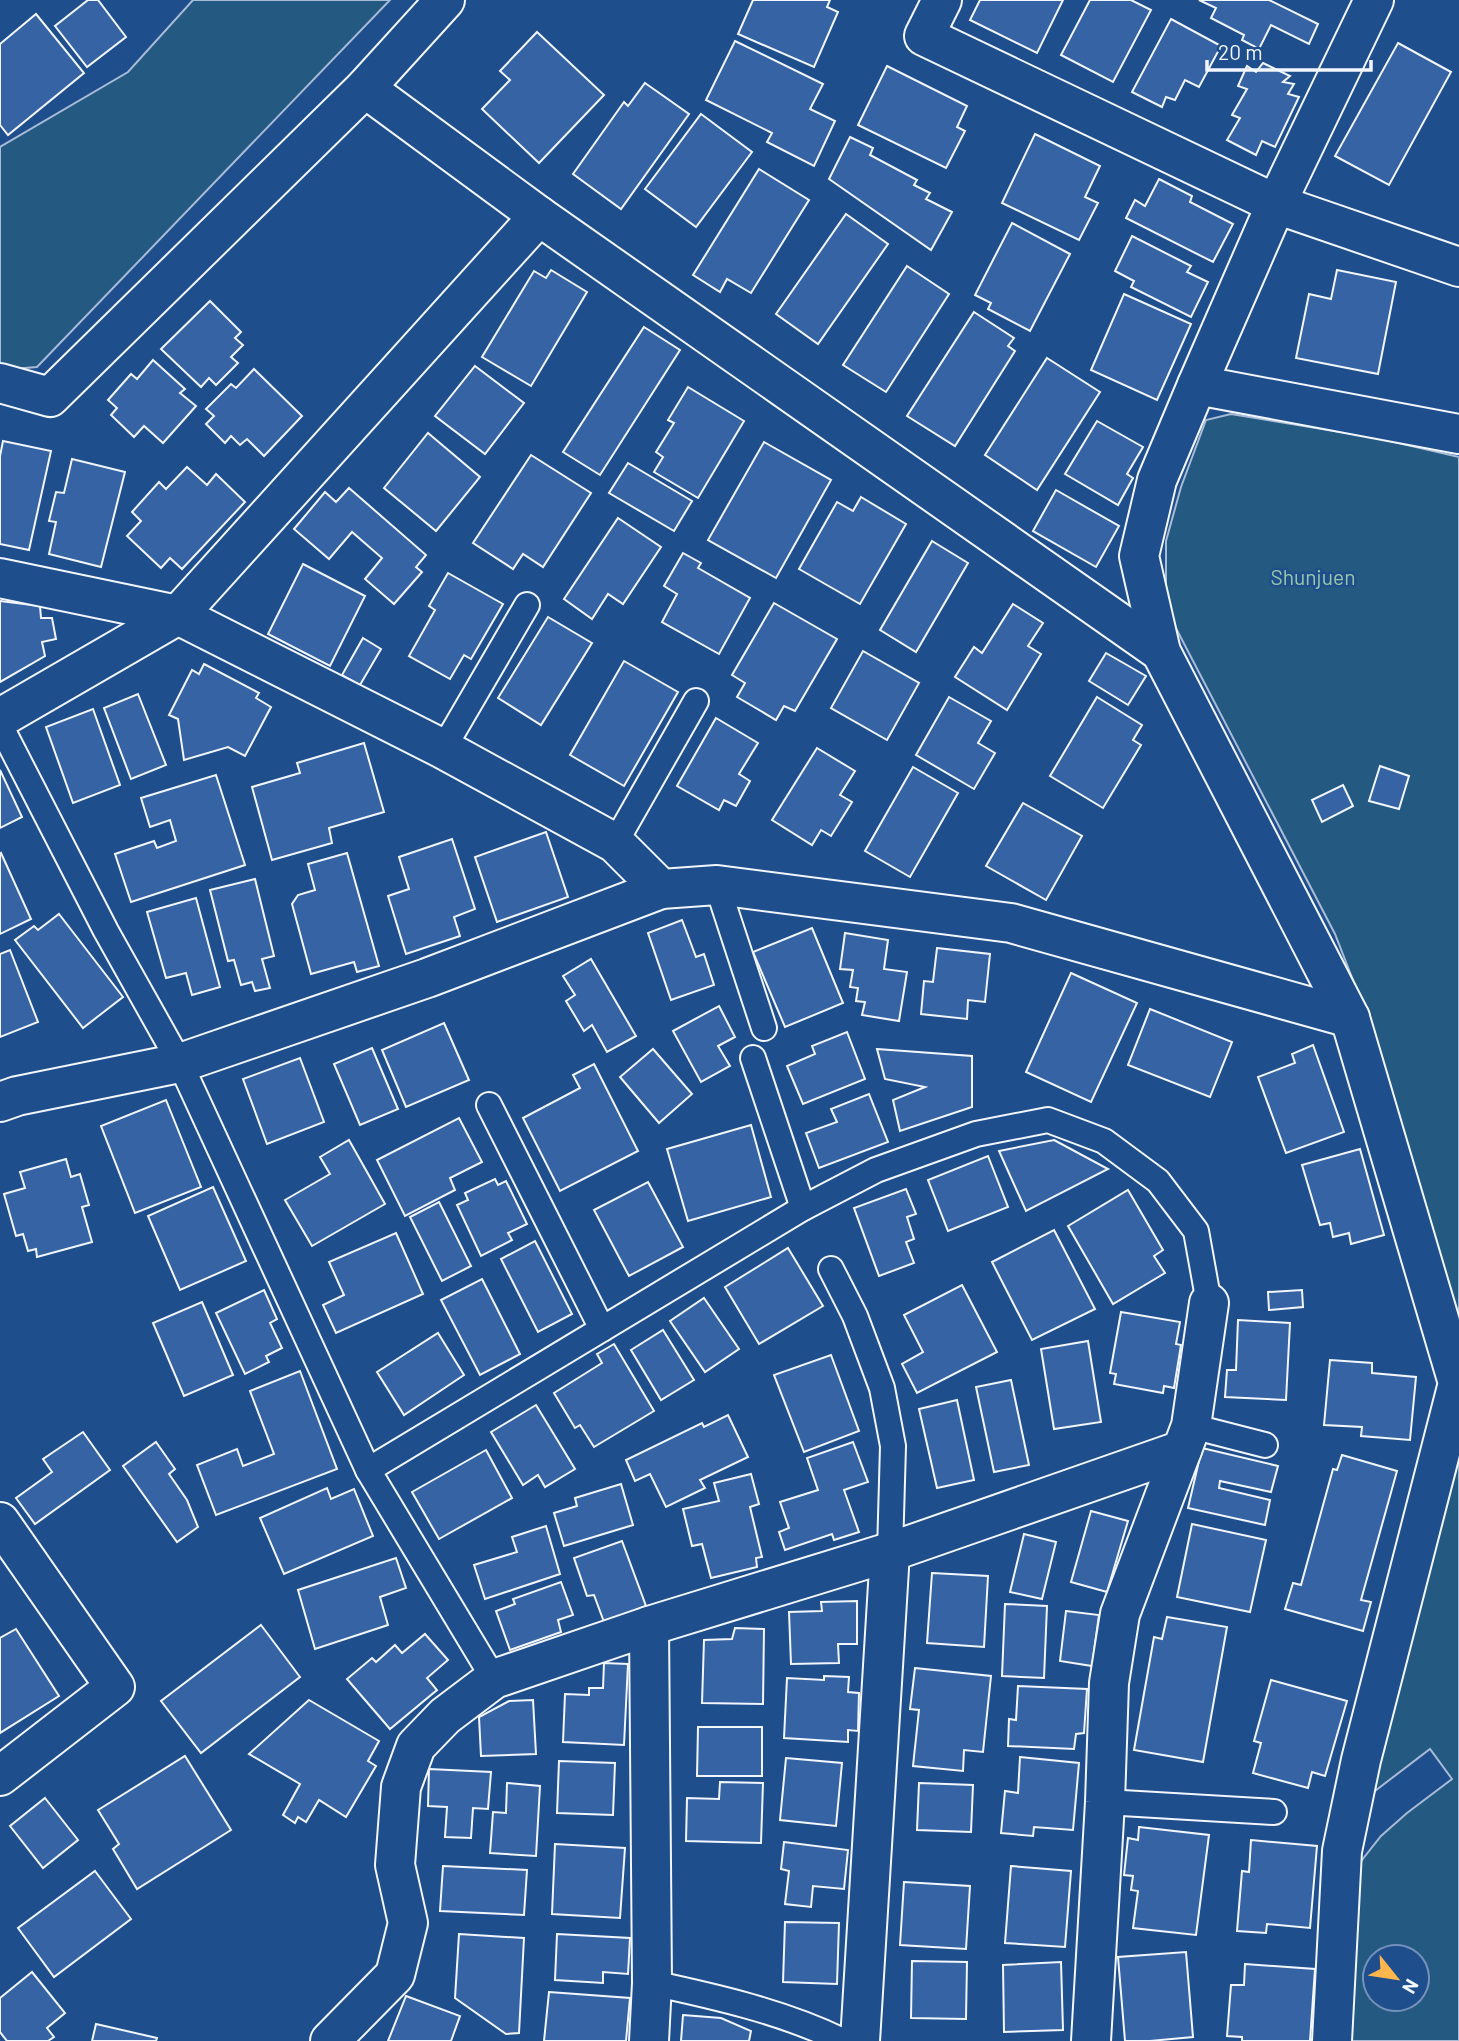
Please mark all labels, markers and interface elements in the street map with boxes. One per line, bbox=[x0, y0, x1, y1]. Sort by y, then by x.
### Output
scale bar bbox=[1207, 28, 1372, 72]
text: 20 m bbox=[1218, 39, 1263, 64]
park label: Shunjuen bbox=[1270, 564, 1356, 589]
north arrow bbox=[1361, 1943, 1431, 2013]
text: N bbox=[1398, 1976, 1424, 1998]

